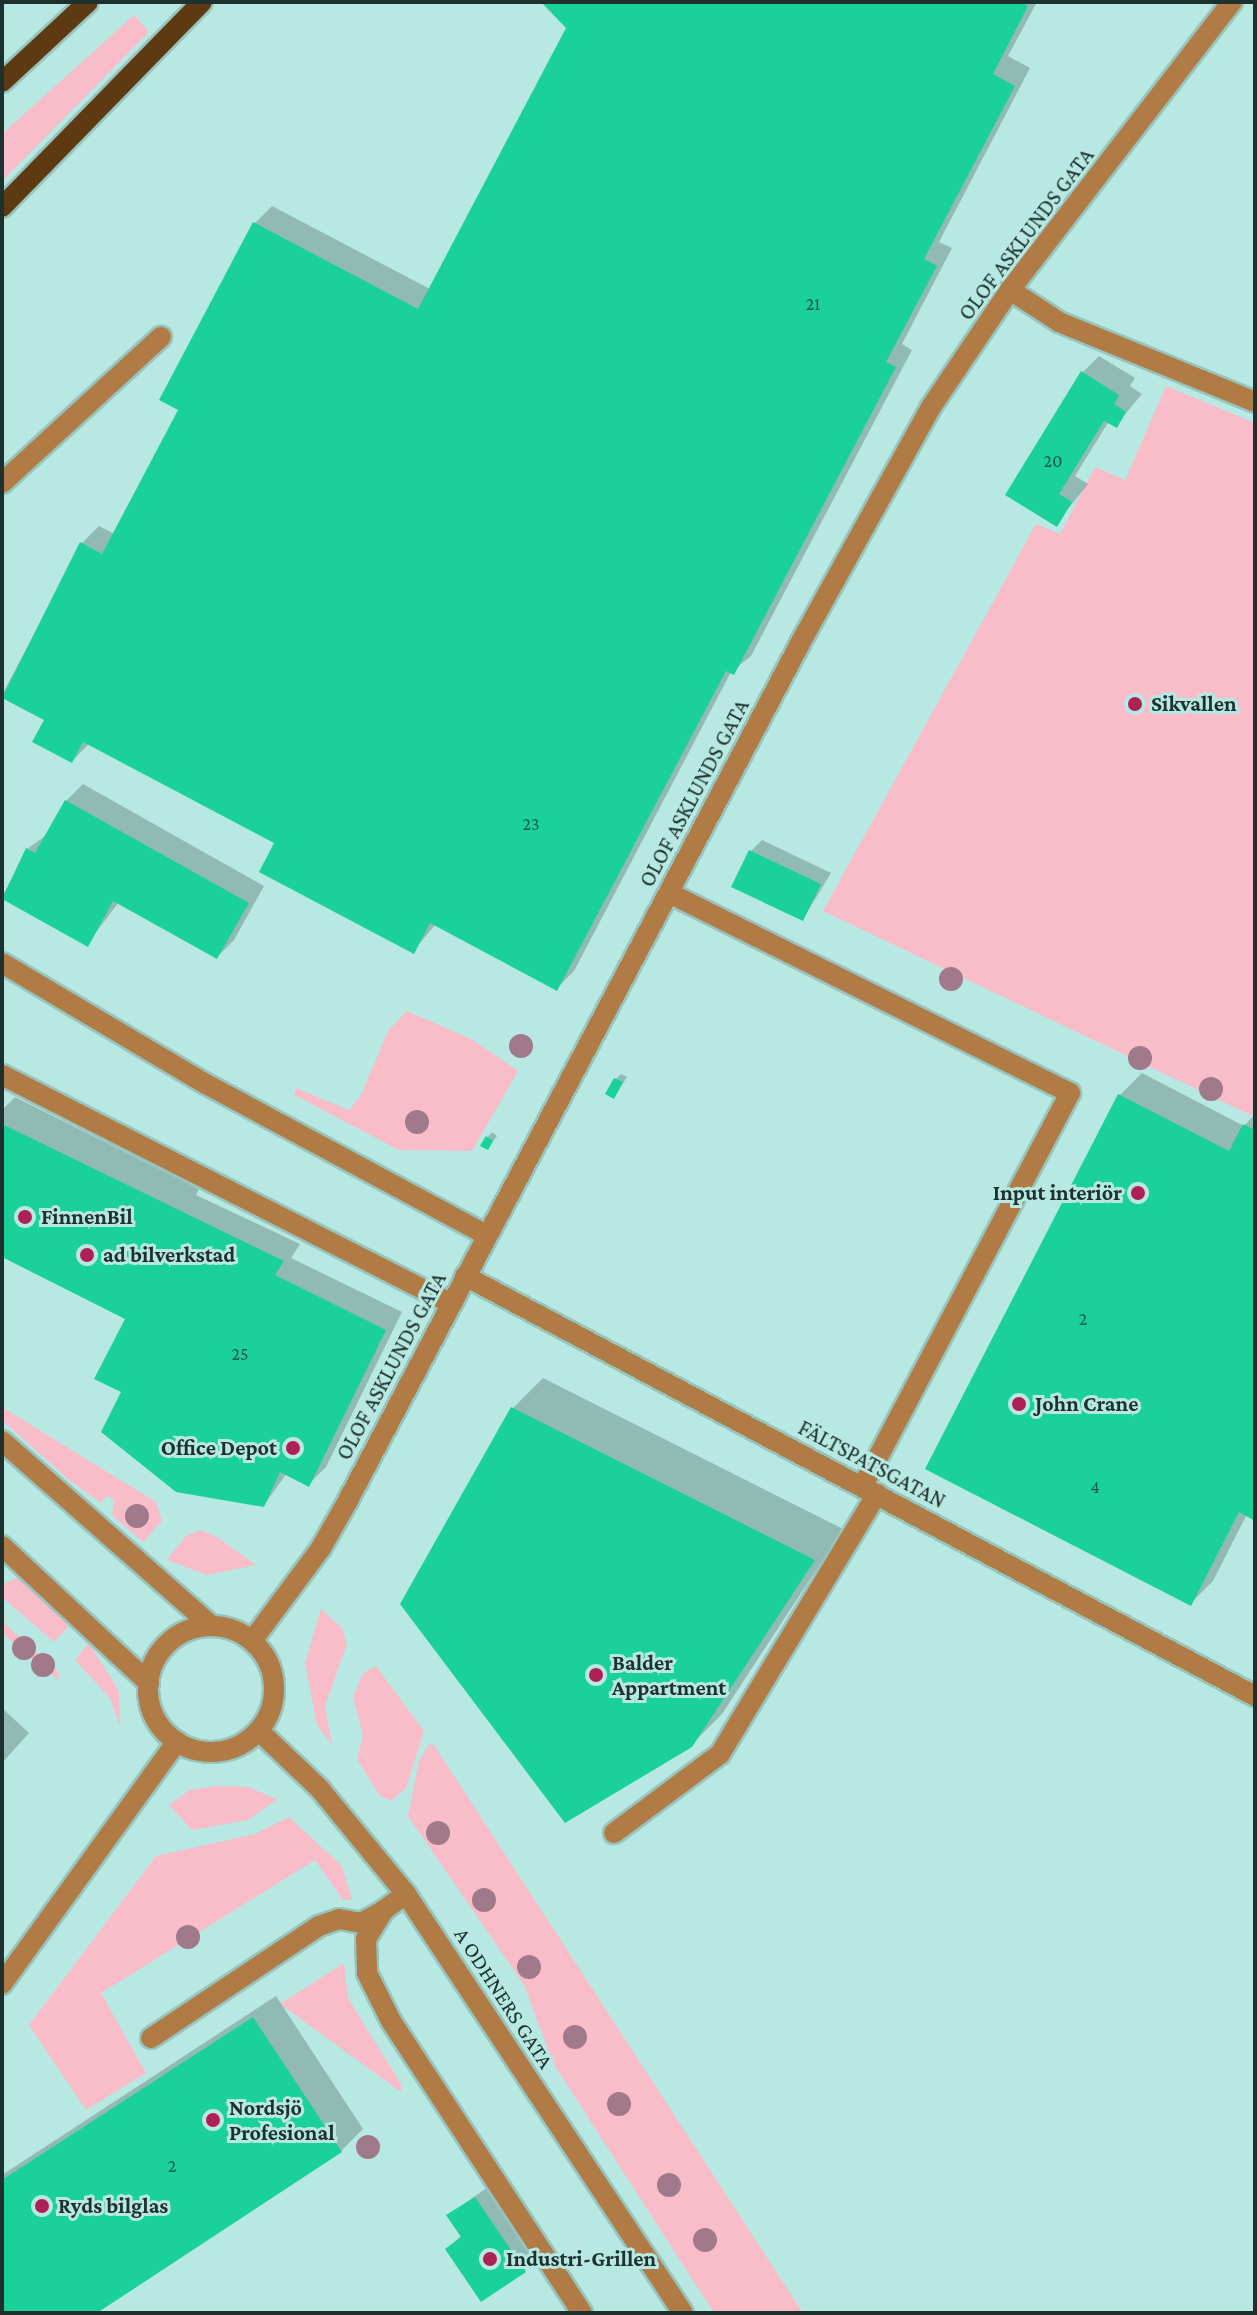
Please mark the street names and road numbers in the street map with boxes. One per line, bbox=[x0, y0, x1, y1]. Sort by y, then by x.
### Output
street label: OLOF ASKLUNDS GATA bbox=[953, 143, 1099, 325]
street label: OLOF ASKLUNDS GATA bbox=[633, 695, 755, 891]
street label: OLOF ASKLUNDS GATA bbox=[330, 1268, 452, 1464]
street label: FÄLTSPATSGATAN bbox=[794, 1414, 950, 1514]
street label: A ODHNERS GATA bbox=[449, 1923, 559, 2073]

